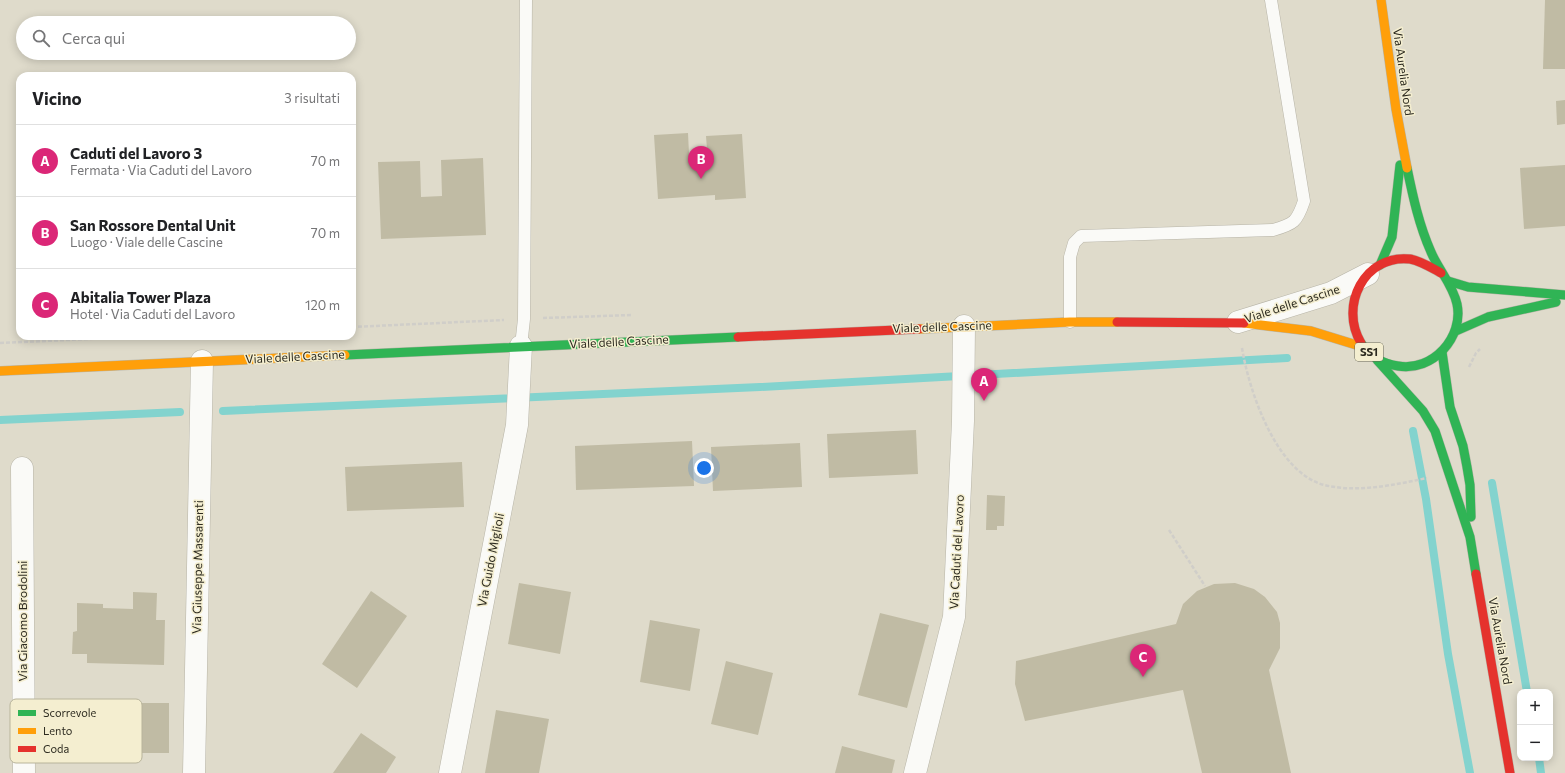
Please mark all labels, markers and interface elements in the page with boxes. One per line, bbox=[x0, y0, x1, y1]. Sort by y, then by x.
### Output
search box bbox=[16, 16, 356, 60]
icon: search bbox=[30, 27, 52, 49]
street label: Via Aurelia Nord bbox=[1391, 27, 1417, 117]
text: Cerca qui bbox=[62, 29, 125, 47]
text: Vicino bbox=[32, 88, 82, 109]
text: 3 risultati bbox=[284, 90, 340, 106]
text: Caduti del Lavoro 3 bbox=[70, 144, 202, 162]
pin: B bbox=[688, 146, 714, 179]
text: A bbox=[40, 153, 50, 169]
text: 70 m bbox=[311, 153, 340, 169]
text: Fermata · Via Caduti del Lavoro bbox=[70, 162, 252, 178]
text: San Rossore Dental Unit bbox=[70, 216, 236, 234]
text: B bbox=[41, 225, 49, 241]
text: 70 m bbox=[311, 225, 340, 241]
text: Luogo · Viale delle Cascine bbox=[70, 234, 223, 250]
street label: Viale delle Cascine bbox=[1242, 281, 1341, 325]
text: Abitalia Tower Plaza bbox=[70, 288, 211, 306]
text: C bbox=[41, 297, 49, 313]
text: 120 m bbox=[305, 297, 340, 313]
text: Hotel · Via Caduti del Lavoro bbox=[70, 306, 235, 322]
street label: Viale delle Cascine bbox=[892, 317, 992, 335]
street label: Viale delle Cascine bbox=[569, 331, 669, 351]
road number: SS1 bbox=[1355, 343, 1383, 361]
street label: Viale delle Cascine bbox=[245, 346, 345, 366]
pin: A bbox=[971, 368, 997, 401]
your location bbox=[694, 458, 714, 478]
street label: Via Caduti del Lavoro bbox=[946, 494, 966, 610]
street label: Via Giuseppe Massarenti bbox=[189, 500, 205, 634]
street label: Via Guido Miglioli bbox=[474, 512, 506, 608]
street label: Via Giacomo Brodolini bbox=[15, 561, 29, 681]
street label: Via Aurelia Nord bbox=[1486, 596, 1516, 685]
pin: C bbox=[1130, 644, 1156, 677]
map controls bbox=[1517, 689, 1553, 761]
button: + bbox=[1517, 689, 1553, 725]
legend bbox=[10, 699, 142, 763]
text: Scorrevole bbox=[43, 706, 97, 719]
text: Lento bbox=[43, 724, 73, 737]
button: − bbox=[1517, 725, 1553, 761]
text: Coda bbox=[43, 742, 69, 755]

